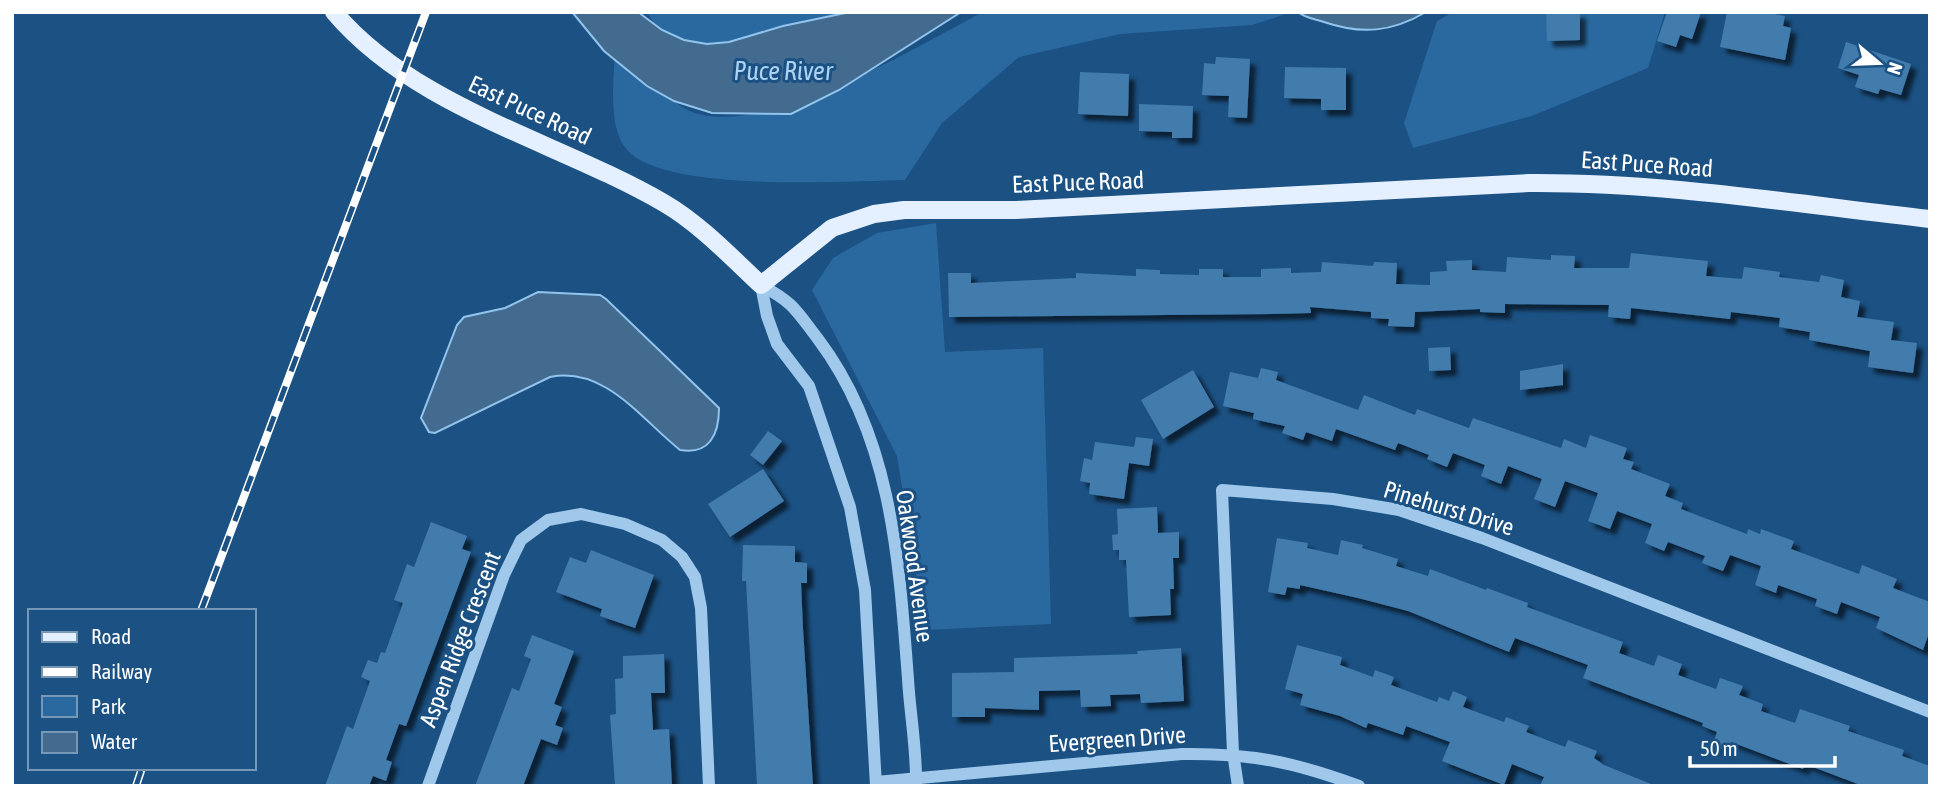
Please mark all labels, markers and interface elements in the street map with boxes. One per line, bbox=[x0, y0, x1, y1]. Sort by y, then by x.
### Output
north arrow bbox=[1844, 28, 1914, 98]
water label: Puce River bbox=[733, 56, 834, 86]
text: N bbox=[1883, 60, 1907, 77]
street label: East Puce Road bbox=[464, 70, 596, 150]
street label: East Puce Road bbox=[1580, 146, 1714, 182]
street label: East Puce Road bbox=[1011, 166, 1145, 198]
street label: Pinehurst Drive bbox=[1381, 475, 1517, 541]
street label: Oakwood Avenue bbox=[891, 488, 939, 644]
street label: Aspen Ridge Crescent bbox=[414, 547, 506, 731]
legend bbox=[28, 609, 256, 770]
text: Road bbox=[91, 624, 131, 648]
text: Railway bbox=[91, 659, 153, 683]
text: Park bbox=[91, 694, 126, 718]
street label: Evergreen Drive bbox=[1047, 721, 1187, 757]
scale bar bbox=[1690, 724, 1835, 768]
text: Water bbox=[91, 729, 138, 753]
text: 50 m bbox=[1700, 736, 1738, 760]

